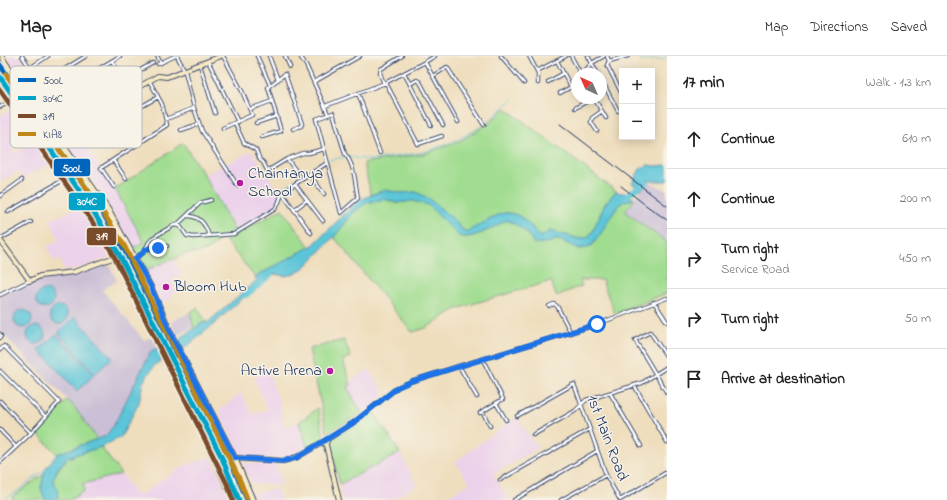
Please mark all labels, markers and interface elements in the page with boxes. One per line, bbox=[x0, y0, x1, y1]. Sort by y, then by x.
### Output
text: Map bbox=[20, 14, 52, 41]
text: Map bbox=[765, 17, 788, 38]
text: Directions bbox=[810, 17, 868, 38]
text: Saved bbox=[890, 17, 927, 38]
legend bbox=[10, 66, 142, 148]
north arrow bbox=[571, 68, 607, 104]
map controls bbox=[619, 68, 655, 140]
button: + bbox=[619, 68, 655, 104]
text: 17 min bbox=[683, 70, 724, 95]
text: 500L bbox=[43, 73, 64, 89]
text: Walk · 1.3 km bbox=[866, 73, 931, 92]
text: 304C bbox=[43, 91, 63, 107]
button: − bbox=[619, 104, 655, 140]
text: 319 bbox=[43, 109, 55, 125]
text: KIA8 bbox=[43, 127, 62, 143]
icon: ahead bbox=[683, 128, 705, 150]
text: Continue bbox=[721, 128, 775, 150]
text: 610 m bbox=[902, 129, 931, 148]
line badge: 500L bbox=[53, 158, 91, 177]
text: 500L bbox=[62, 161, 83, 177]
place label: Chaintanya School bbox=[248, 162, 323, 204]
marker: Chaintanya School bbox=[235, 178, 245, 188]
icon: ahead bbox=[683, 188, 705, 210]
text: Continue bbox=[721, 188, 775, 210]
text: 200 m bbox=[900, 189, 931, 208]
line badge: 304C bbox=[68, 192, 106, 211]
text: 304C bbox=[76, 194, 97, 210]
line badge: 319 bbox=[86, 227, 117, 246]
text: 319 bbox=[95, 229, 108, 245]
text: Turn right bbox=[721, 238, 779, 260]
route end bbox=[149, 239, 167, 257]
icon: right bbox=[683, 248, 705, 270]
text: 450 m bbox=[899, 249, 931, 268]
text: Service Road bbox=[721, 260, 790, 279]
place label: Bloom Hub bbox=[173, 275, 247, 299]
marker: Bloom Hub bbox=[161, 282, 171, 292]
icon: right bbox=[683, 308, 705, 330]
text: Turn right bbox=[721, 308, 779, 330]
text: 50 m bbox=[905, 309, 931, 328]
route start bbox=[588, 315, 606, 333]
place label: Active Arena bbox=[240, 359, 322, 383]
marker: Active Arena bbox=[325, 366, 335, 376]
icon: arrive bbox=[683, 368, 705, 390]
text: Arrive at destination bbox=[721, 368, 845, 390]
street label: 1st Main Road bbox=[580, 391, 634, 485]

